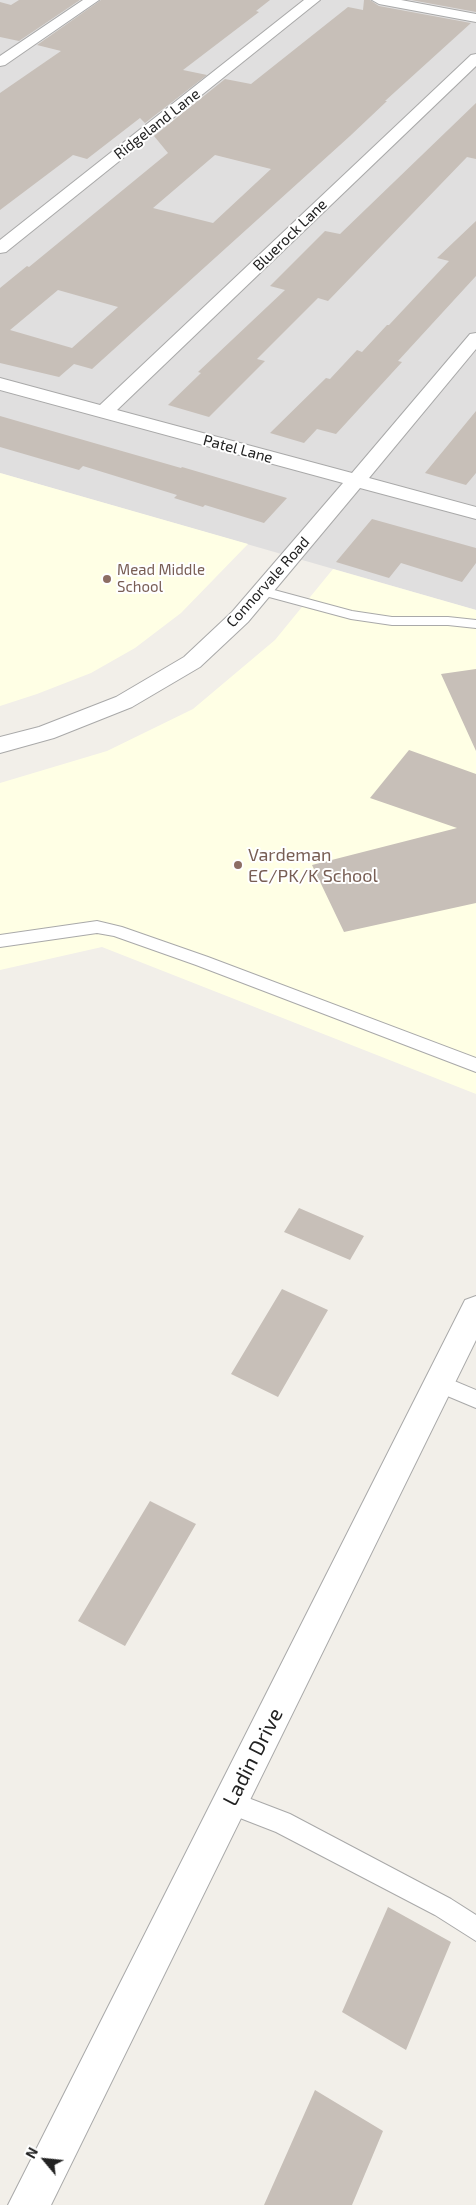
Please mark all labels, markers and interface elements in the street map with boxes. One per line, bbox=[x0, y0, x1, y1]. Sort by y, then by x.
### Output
street label: Ridgeland Lane bbox=[110, 85, 204, 163]
street label: Bluerock Lane bbox=[249, 195, 331, 275]
street label: Patel Lane bbox=[201, 431, 275, 467]
street label: Connorvale Road bbox=[223, 533, 313, 631]
place label: Mead Middle School bbox=[117, 561, 205, 596]
marker: Mead Middle School bbox=[101, 573, 113, 585]
place label: Vardeman EC/PK/K School bbox=[248, 844, 378, 886]
marker: Vardeman EC/PK/K School bbox=[232, 859, 244, 871]
street label: Ladin Drive bbox=[218, 1704, 288, 1810]
north arrow bbox=[20, 2135, 70, 2185]
text: N bbox=[21, 2144, 41, 2161]

